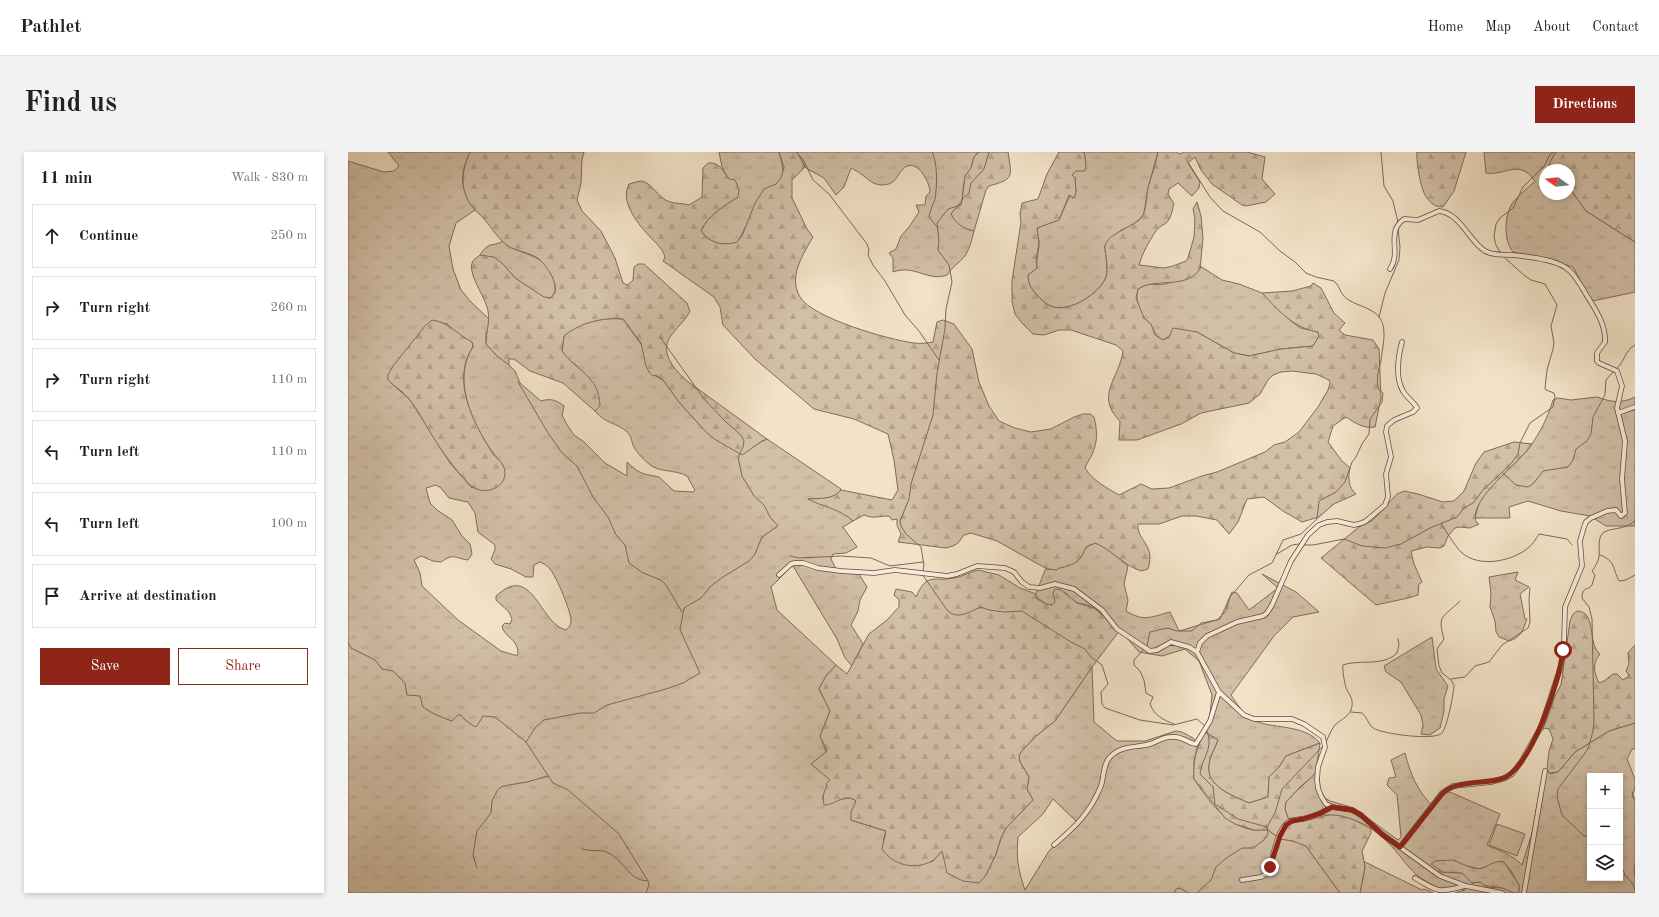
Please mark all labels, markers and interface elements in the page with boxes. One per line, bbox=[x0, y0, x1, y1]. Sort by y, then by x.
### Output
text: Pathlet bbox=[20, 18, 81, 37]
text: Home bbox=[1428, 20, 1463, 34]
text: Map bbox=[1485, 20, 1511, 34]
text: About bbox=[1533, 20, 1570, 34]
text: Contact bbox=[1592, 20, 1639, 34]
button: Directions bbox=[1535, 86, 1635, 123]
text: Find us bbox=[24, 90, 117, 118]
north arrow bbox=[1539, 164, 1575, 200]
text: 11 min bbox=[40, 170, 93, 187]
text: Walk · 830 m bbox=[231, 171, 308, 184]
icon: ahead bbox=[41, 225, 63, 247]
text: Continue bbox=[79, 229, 138, 244]
text: 250 m bbox=[270, 229, 307, 242]
icon: right bbox=[41, 297, 63, 319]
text: Turn right bbox=[79, 301, 150, 316]
text: 260 m bbox=[270, 301, 307, 314]
icon: right bbox=[41, 369, 63, 391]
text: Turn right bbox=[79, 373, 150, 388]
text: 110 m bbox=[270, 373, 307, 386]
icon: left bbox=[41, 441, 63, 463]
text: Turn left bbox=[79, 445, 139, 460]
text: 110 m bbox=[270, 445, 307, 458]
icon: left bbox=[41, 513, 63, 535]
text: Turn left bbox=[79, 517, 139, 532]
text: 100 m bbox=[270, 517, 307, 530]
icon: arrive bbox=[41, 585, 63, 607]
text: Arrive at destination bbox=[79, 589, 217, 604]
route start bbox=[1554, 641, 1572, 659]
button: Save bbox=[40, 648, 170, 685]
button: Share bbox=[178, 648, 308, 685]
map controls bbox=[1587, 773, 1623, 881]
button: + bbox=[1587, 773, 1623, 809]
button: − bbox=[1587, 809, 1623, 845]
button: layers bbox=[1587, 845, 1623, 881]
route end bbox=[1261, 858, 1279, 876]

